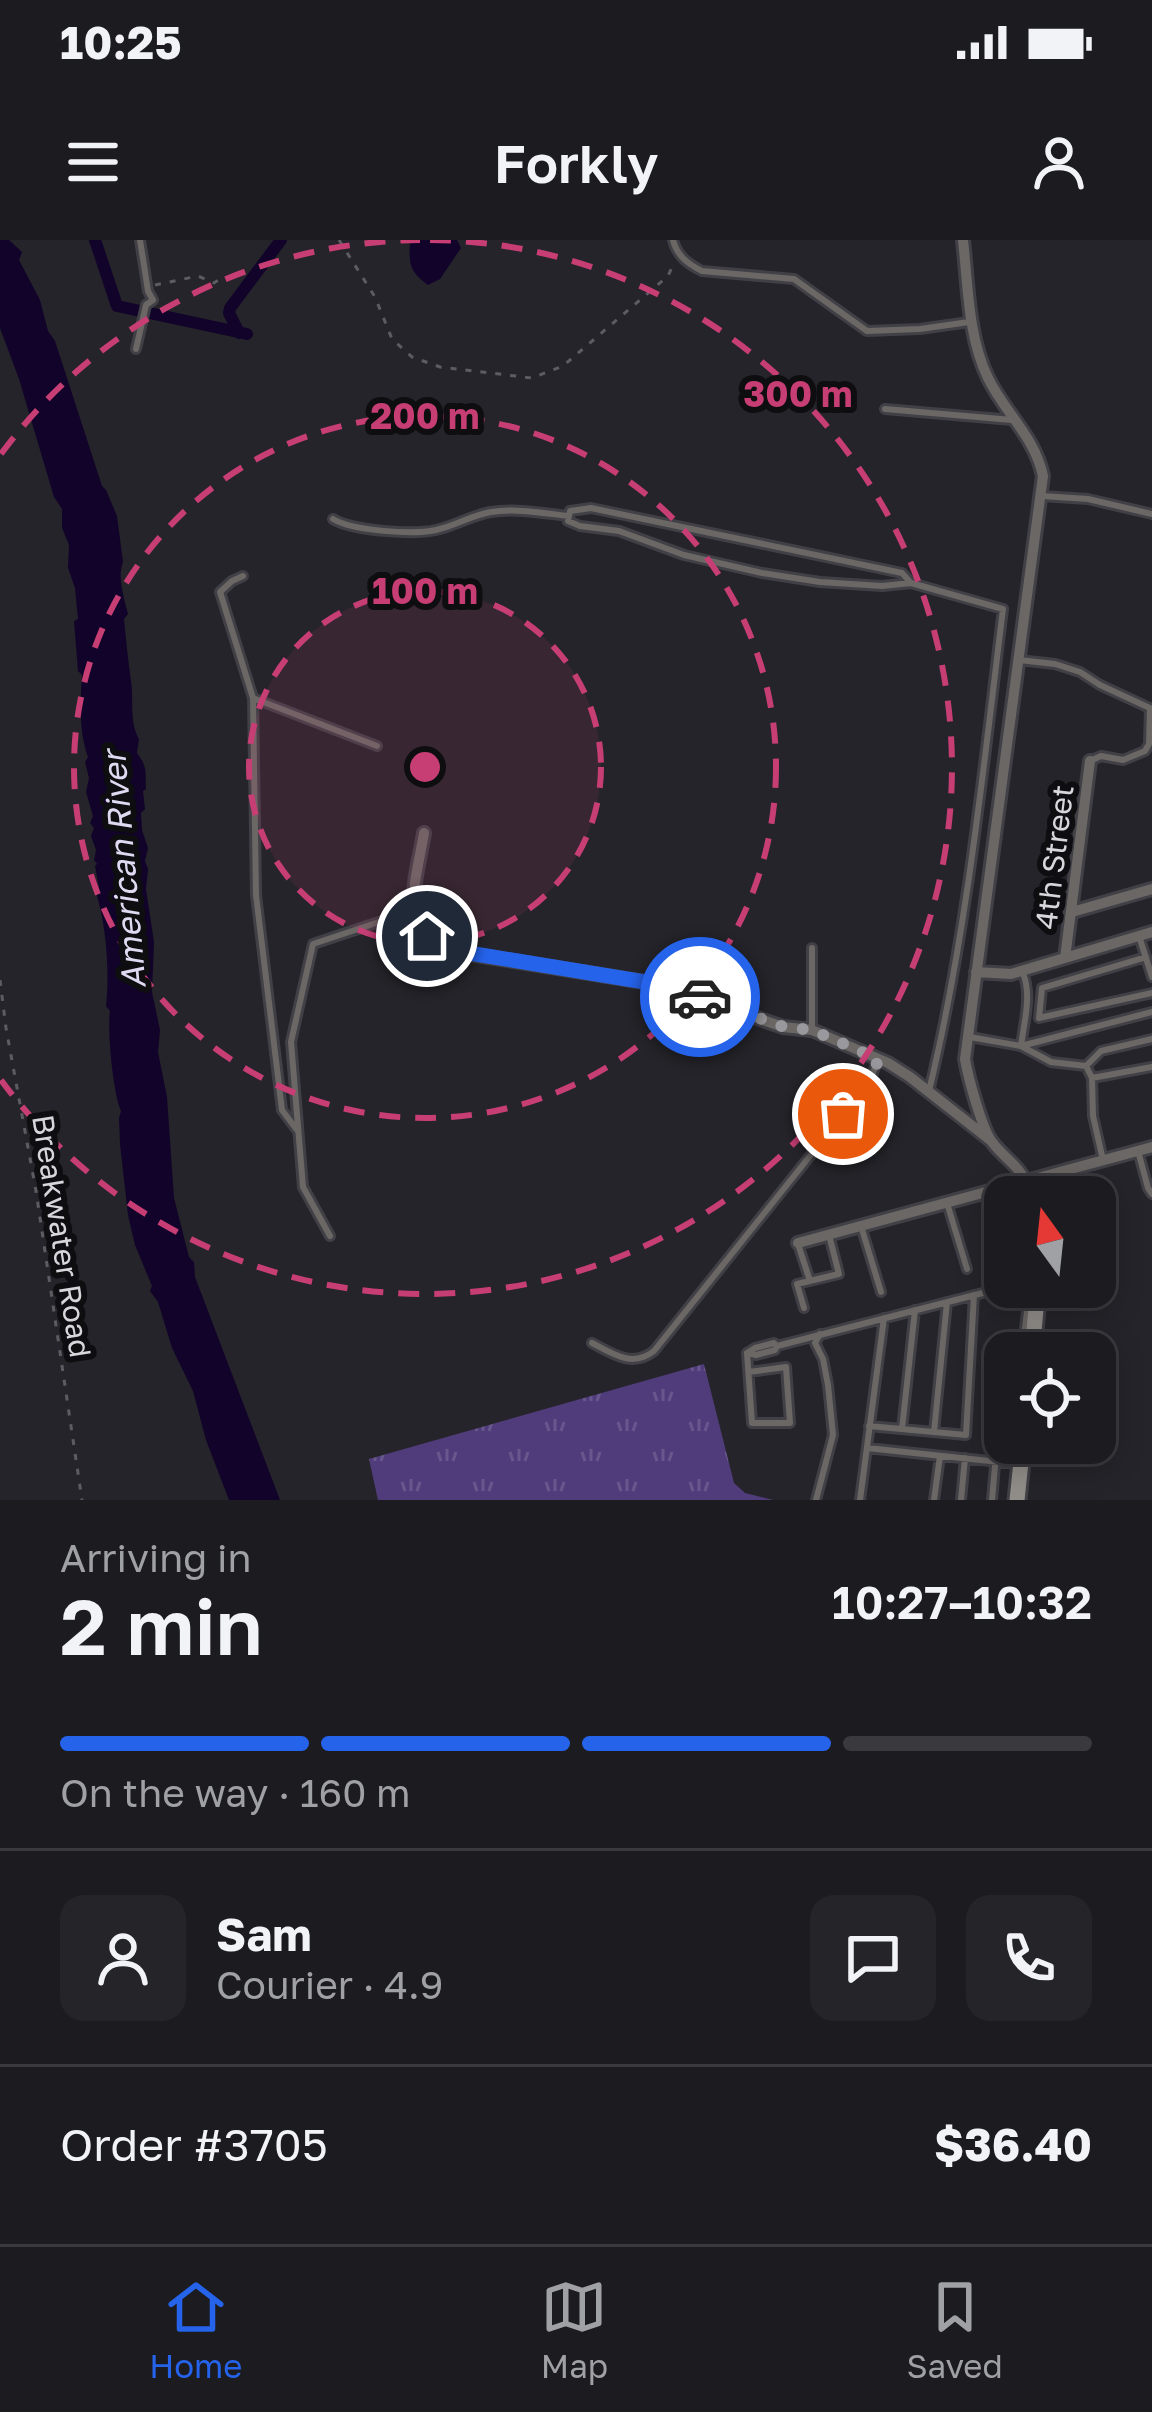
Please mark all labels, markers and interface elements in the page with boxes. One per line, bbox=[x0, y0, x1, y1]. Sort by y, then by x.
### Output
text: 10:25 bbox=[60, 15, 182, 69]
icon: menu bbox=[60, 129, 126, 195]
icon: person bbox=[1026, 129, 1092, 195]
text: Forkly bbox=[494, 130, 658, 195]
text: 300 m bbox=[743, 372, 853, 415]
text: 200 m bbox=[370, 394, 480, 437]
text: 100 m bbox=[372, 569, 478, 612]
water label: American River bbox=[93, 745, 153, 990]
centre of rings bbox=[404, 746, 446, 788]
street label: 4th Street bbox=[1027, 783, 1081, 931]
pin bbox=[376, 885, 478, 987]
icon: home bbox=[394, 903, 460, 969]
courier bbox=[640, 937, 760, 1057]
icon: car bbox=[667, 964, 733, 1030]
pin bbox=[792, 1063, 894, 1165]
icon: bag bbox=[810, 1081, 876, 1147]
street label: Breakwater Road bbox=[25, 1112, 99, 1360]
north arrow bbox=[984, 1176, 1116, 1308]
map controls bbox=[984, 1176, 1116, 1464]
button: locate bbox=[984, 1332, 1116, 1464]
text: Arriving in bbox=[60, 1534, 251, 1581]
text: 10:27–10:32 bbox=[832, 1575, 1092, 1629]
text: 2 min bbox=[60, 1579, 263, 1672]
text: On the way · 160 m bbox=[60, 1769, 411, 1816]
button: person bbox=[60, 1895, 186, 2021]
button: chat bbox=[810, 1895, 936, 2021]
button: phone bbox=[966, 1895, 1092, 2021]
text: Sam bbox=[216, 1907, 312, 1961]
text: Courier · 4.9 bbox=[216, 1961, 443, 2008]
text: Order #3705 bbox=[60, 2117, 328, 2171]
text: $36.40 bbox=[934, 2117, 1092, 2171]
tab: Home bbox=[149, 2274, 242, 2385]
tab: Map bbox=[541, 2274, 608, 2385]
tab: Saved bbox=[906, 2274, 1003, 2385]

